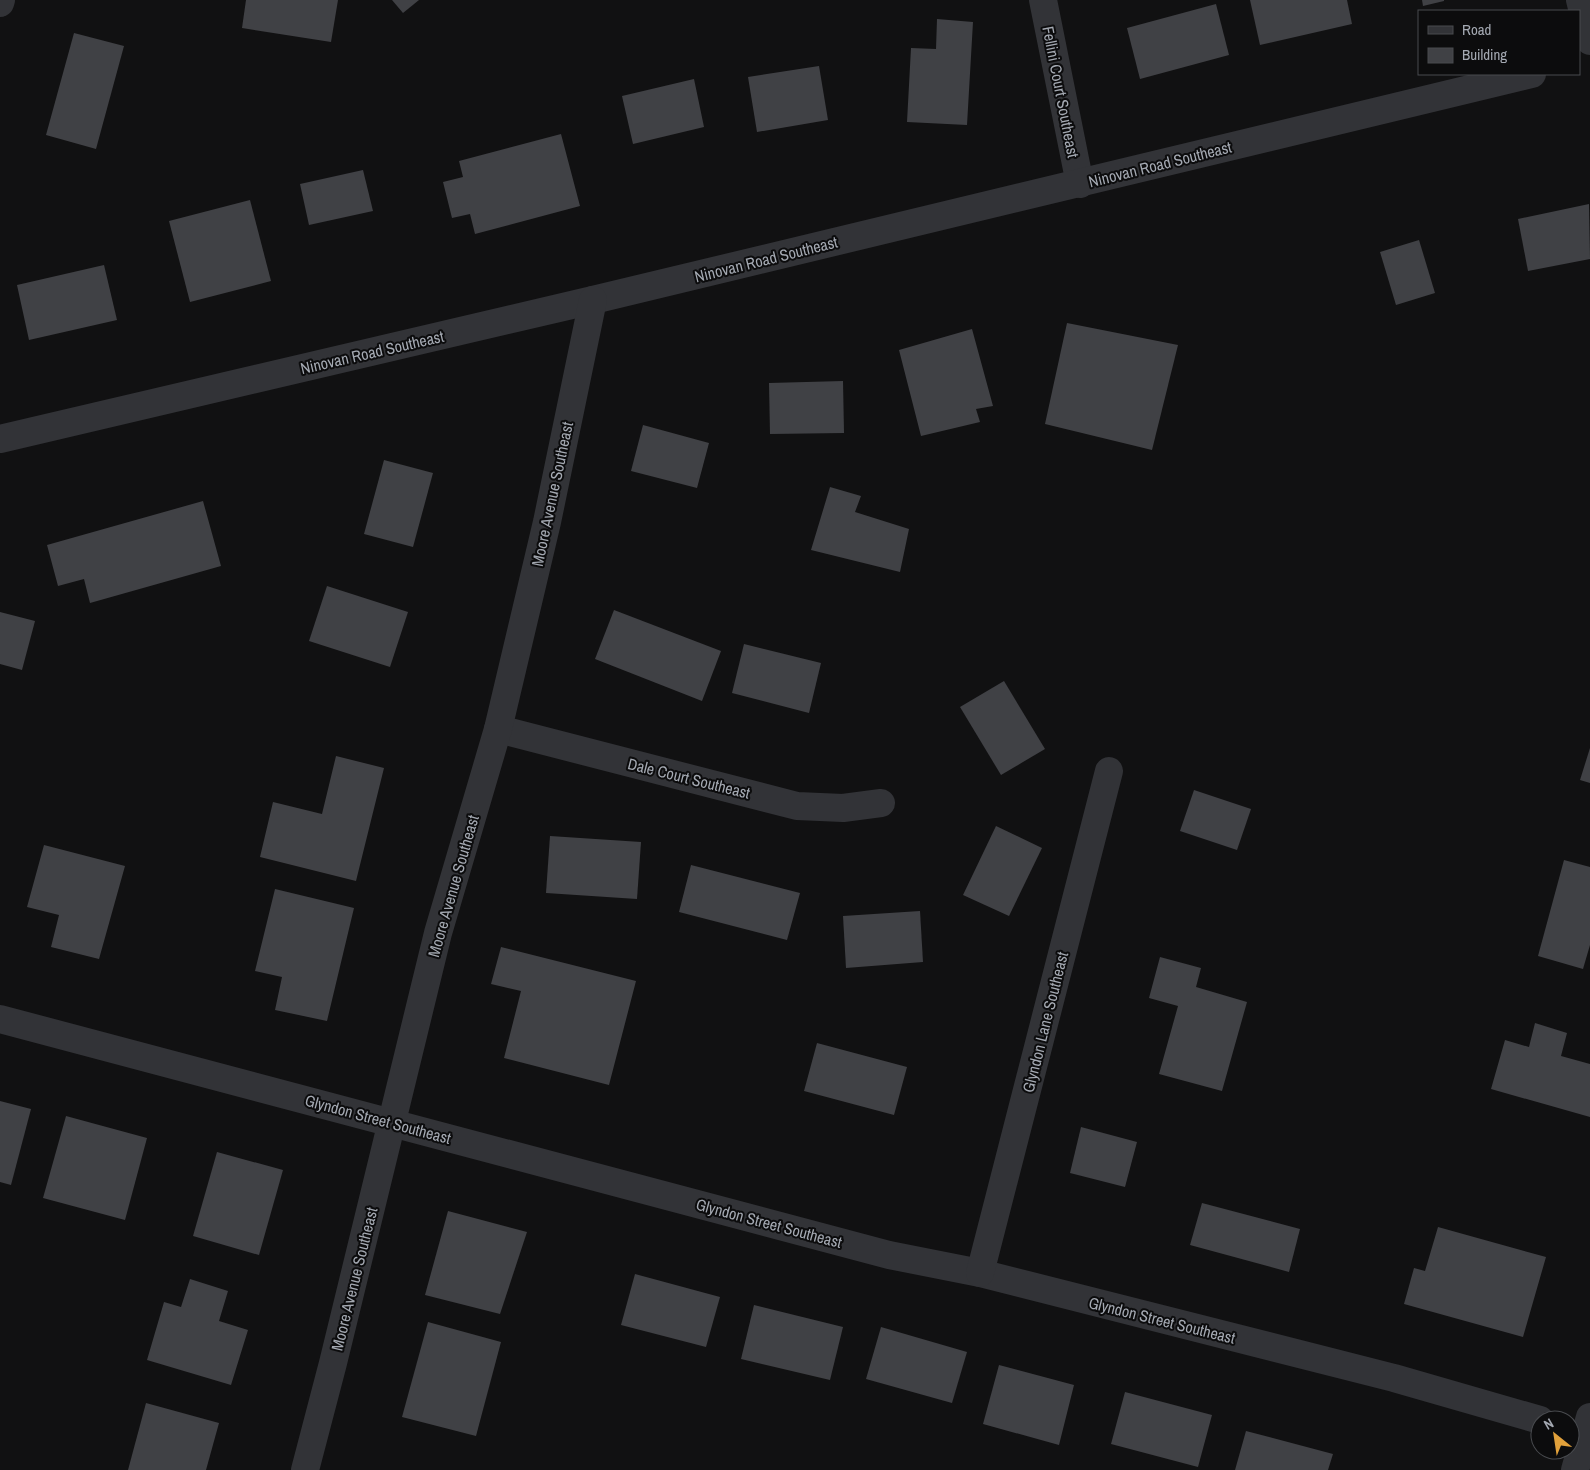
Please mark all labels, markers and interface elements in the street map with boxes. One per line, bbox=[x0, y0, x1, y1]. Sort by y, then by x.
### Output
legend bbox=[1418, 10, 1580, 75]
text: Road bbox=[1462, 19, 1491, 40]
street label: Fellini Court Southeast bbox=[1037, 24, 1085, 160]
text: Building bbox=[1462, 44, 1507, 65]
street label: Ninovan Road Southeast bbox=[1086, 136, 1234, 192]
street label: Ninovan Road Southeast bbox=[692, 231, 840, 287]
street label: Ninovan Road Southeast bbox=[298, 325, 446, 379]
street label: Moore Avenue Southeast bbox=[526, 419, 578, 568]
street label: Dale Court Southeast bbox=[625, 752, 753, 804]
street label: Moore Avenue Southeast bbox=[422, 812, 484, 960]
street label: Glyndon Lane Southeast bbox=[1017, 949, 1073, 1095]
street label: Glyndon Street Southeast bbox=[303, 1089, 454, 1149]
street label: Glyndon Street Southeast bbox=[694, 1193, 845, 1253]
street label: Moore Avenue Southeast bbox=[326, 1205, 383, 1353]
street label: Glyndon Street Southeast bbox=[1086, 1291, 1238, 1349]
north arrow bbox=[1530, 1410, 1580, 1460]
text: N bbox=[1540, 1414, 1557, 1434]

